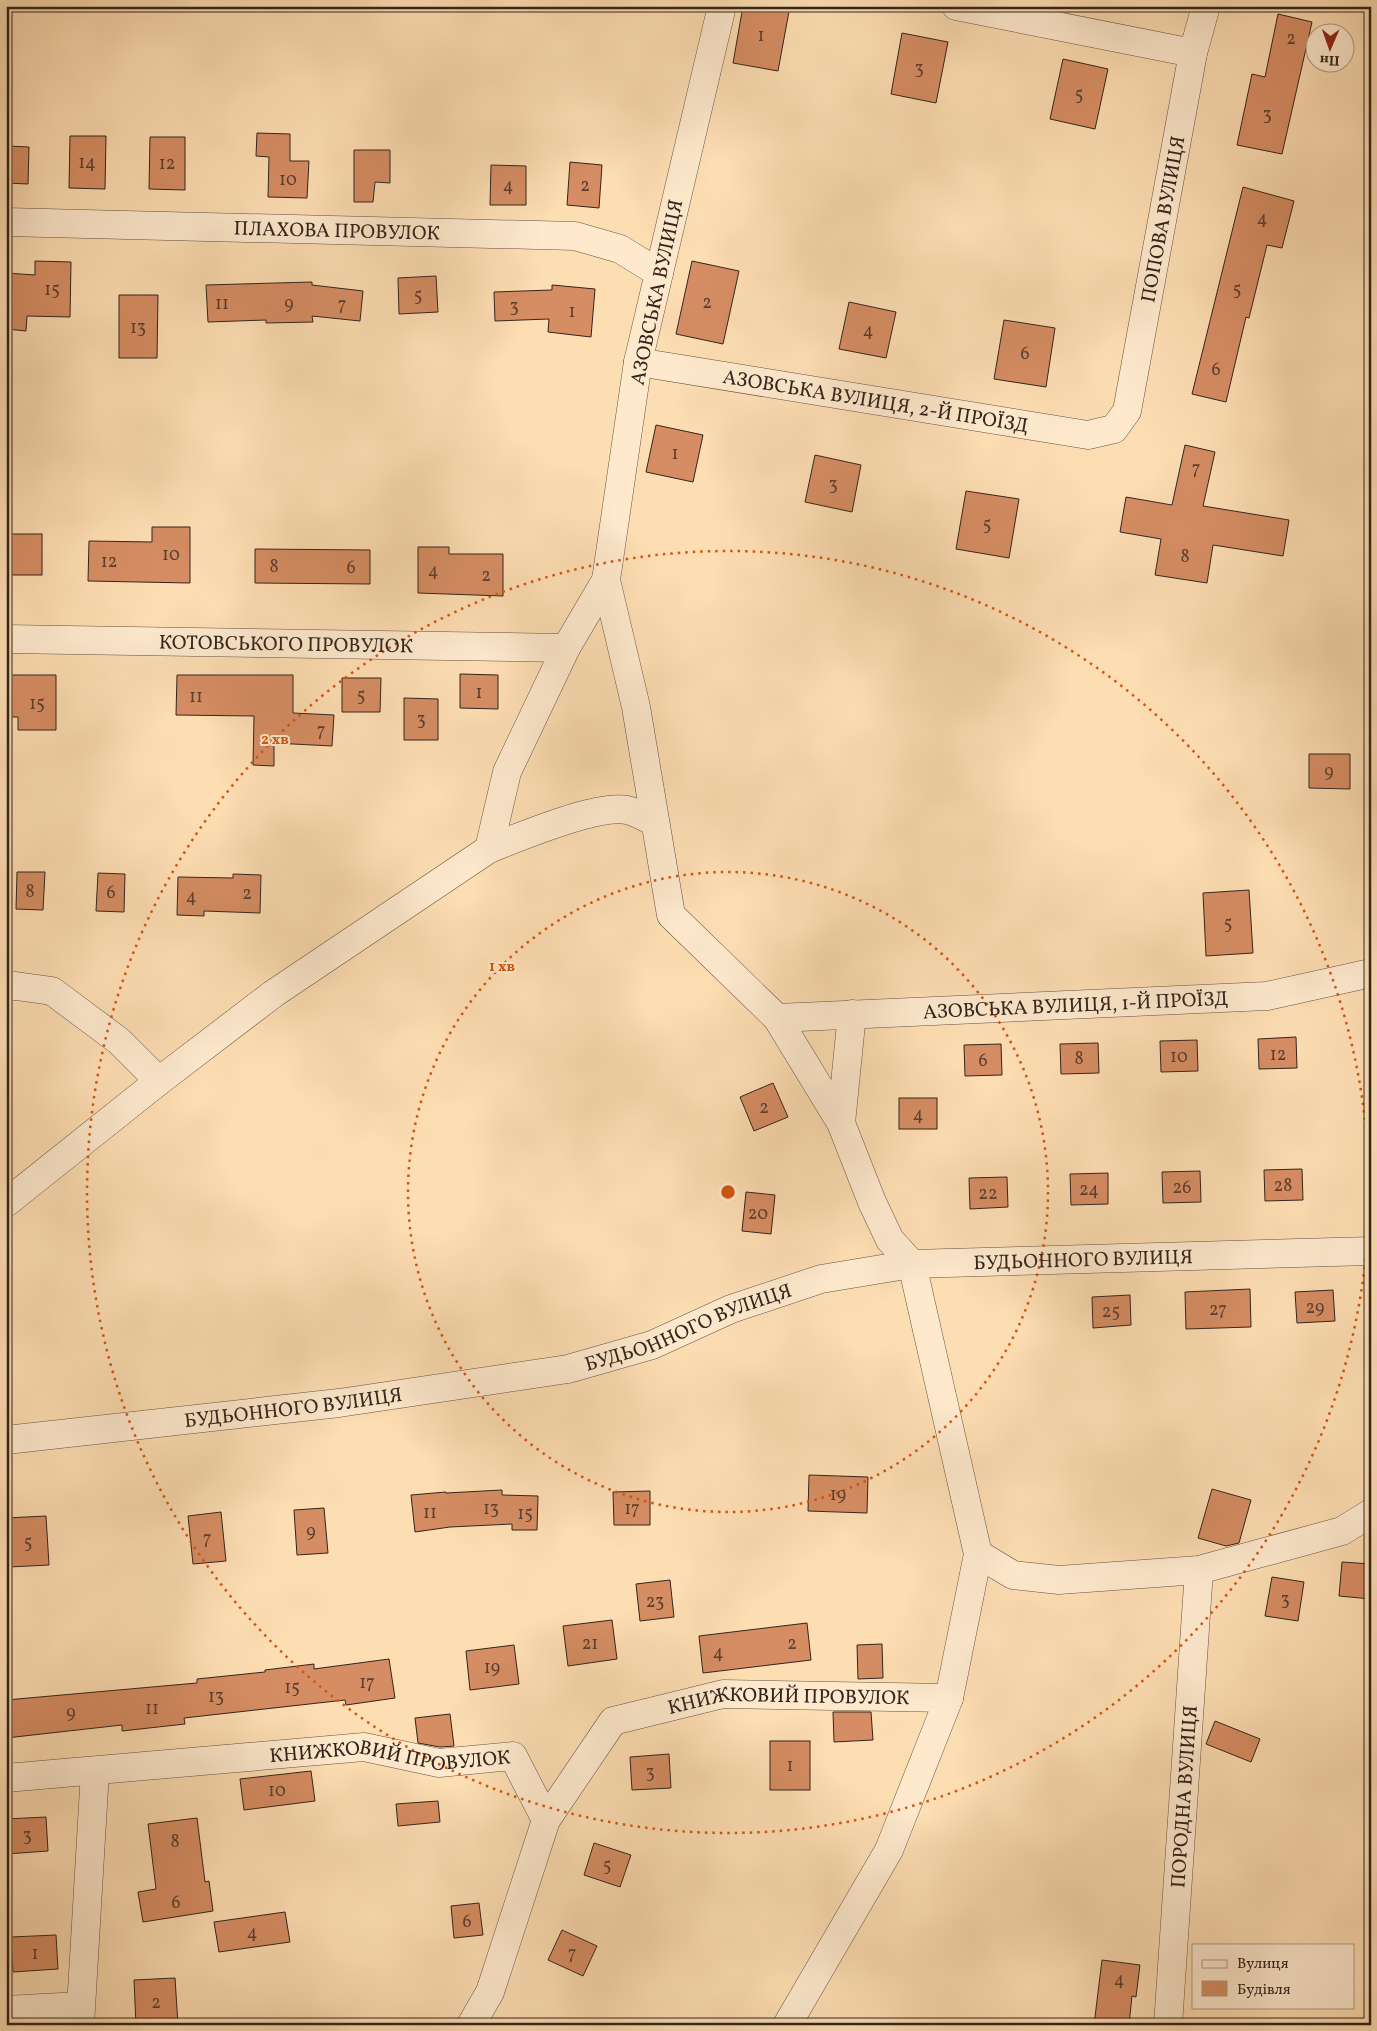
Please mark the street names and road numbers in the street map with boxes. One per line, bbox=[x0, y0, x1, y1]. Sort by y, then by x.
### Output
street label: ПОПОВА ВУЛИЦЯ bbox=[1135, 134, 1193, 305]
street label: АЗОВСЬКА ВУЛИЦЯ bbox=[625, 197, 691, 388]
street label: ПЛАХОВА ПРОВУЛОК bbox=[233, 216, 441, 249]
street label: АЗОВСЬКА ВУЛИЦЯ, 2-Й ПРОЇЗД bbox=[721, 364, 1031, 441]
street label: КОТОВСЬКОГО ПРОВУЛОК bbox=[159, 629, 414, 662]
street label: АЗОВСЬКА ВУЛИЦЯ, 1-Й ПРОЇЗД bbox=[922, 986, 1229, 1027]
street label: БУДЬОННОГО ВУЛИЦЯ bbox=[973, 1244, 1193, 1278]
street label: БУДЬОННОГО ВУЛИЦЯ bbox=[582, 1278, 796, 1380]
street label: БУДЬОННОГО ВУЛИЦЯ bbox=[183, 1382, 404, 1436]
street label: КНИЖКОВИЙ ПРОВУЛОК bbox=[665, 1681, 910, 1723]
street label: ПОРОДНА ВУЛИЦЯ bbox=[1165, 1704, 1206, 1889]
street label: КНИЖКОВИЙ ПРОВУЛОК bbox=[268, 1734, 512, 1780]

